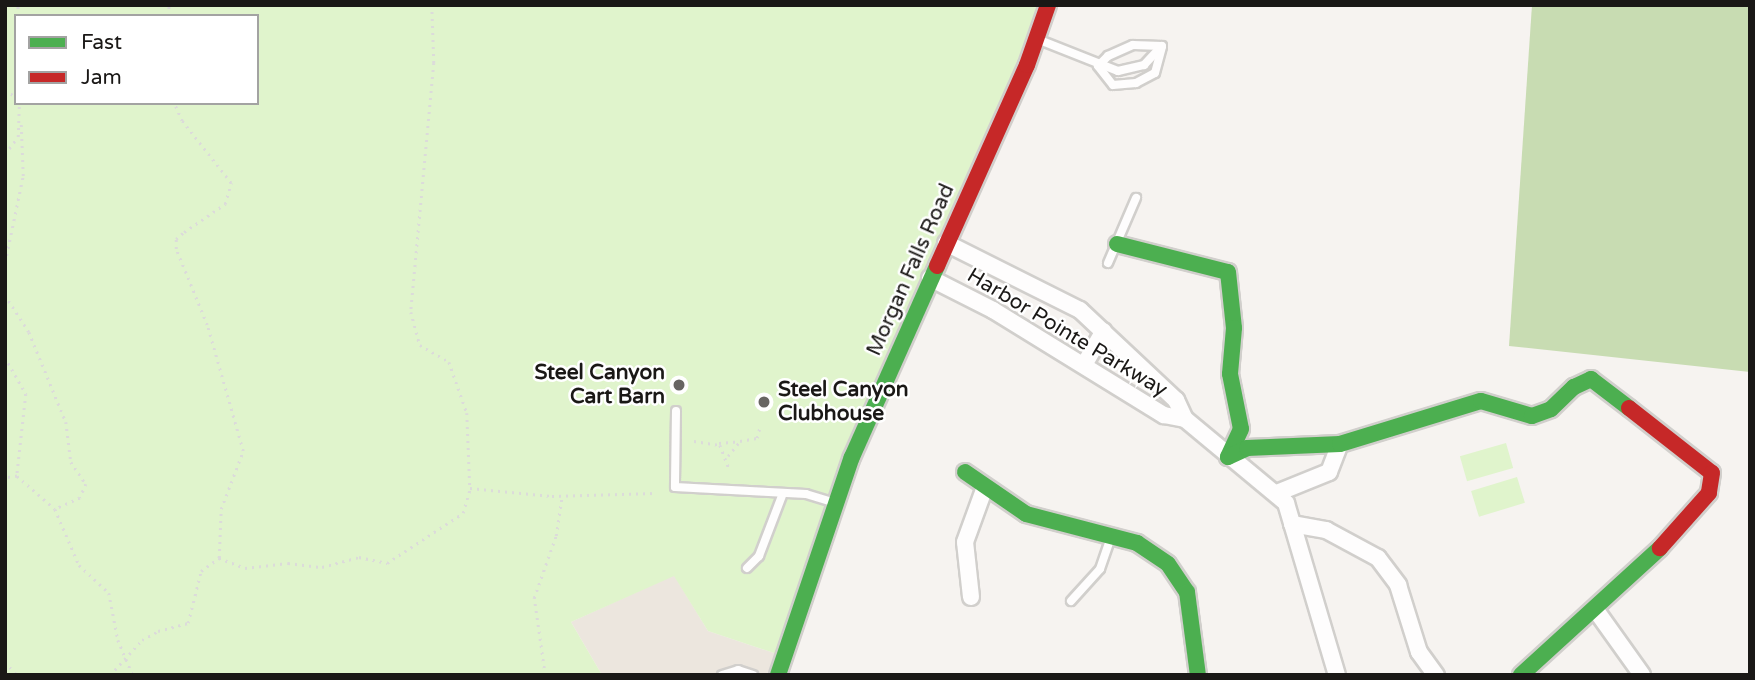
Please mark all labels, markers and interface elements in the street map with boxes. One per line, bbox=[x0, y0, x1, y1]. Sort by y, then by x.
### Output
legend bbox=[14, 14, 259, 105]
text: Fast bbox=[81, 30, 122, 55]
text: Jam bbox=[81, 65, 122, 90]
street label: Morgan Falls Road bbox=[862, 180, 960, 360]
street label: Harbor Pointe Parkway bbox=[962, 263, 1172, 403]
place label: Steel Canyon Cart Barn bbox=[535, 360, 665, 410]
marker: Steel Canyon Cart Barn bbox=[671, 377, 687, 393]
place label: Steel Canyon Clubhouse bbox=[778, 377, 908, 427]
marker: Steel Canyon Clubhouse bbox=[756, 394, 772, 410]

